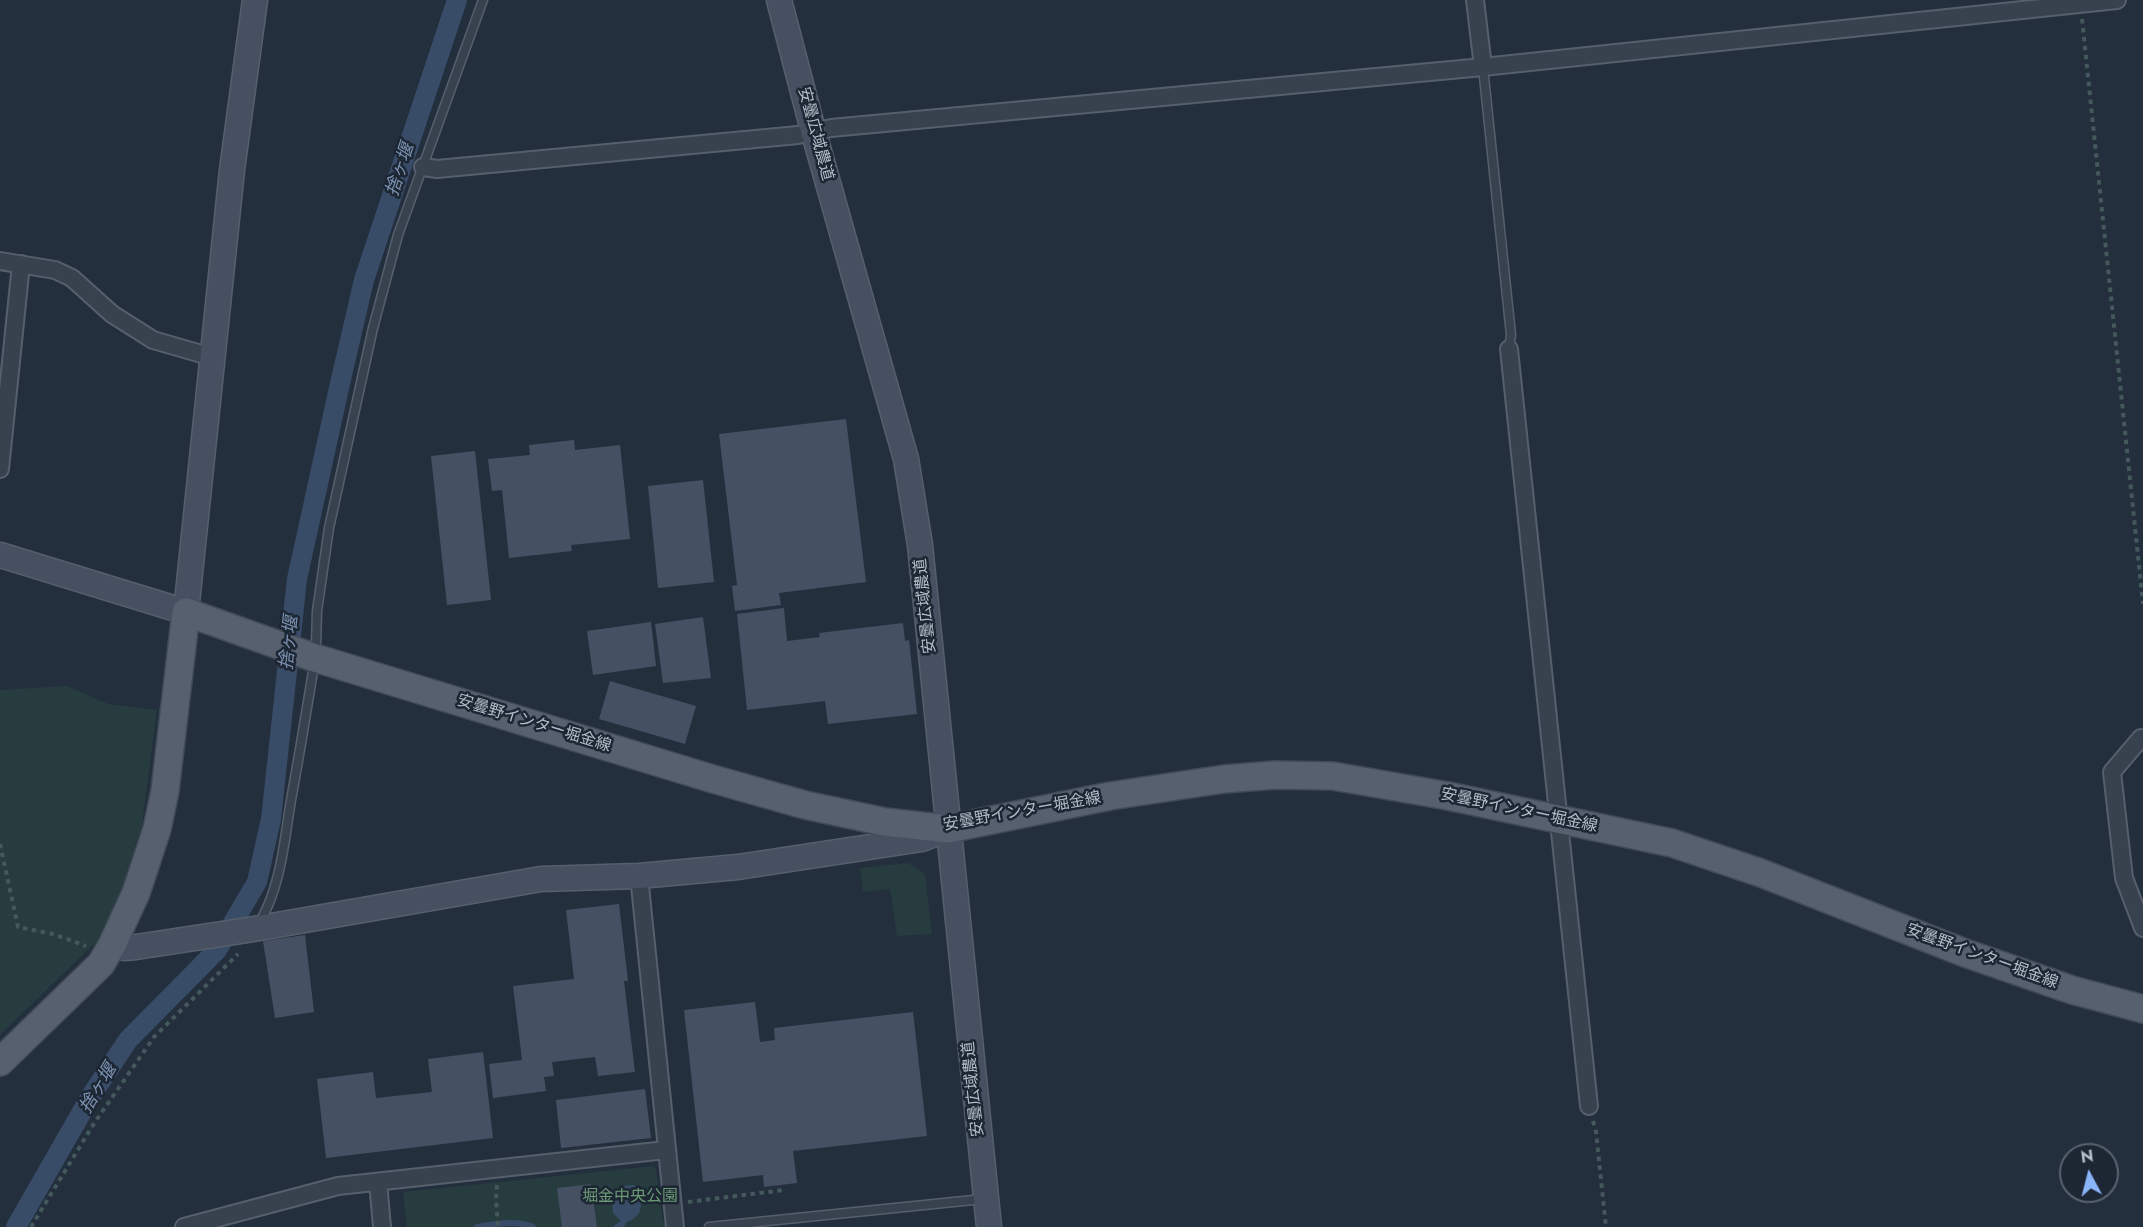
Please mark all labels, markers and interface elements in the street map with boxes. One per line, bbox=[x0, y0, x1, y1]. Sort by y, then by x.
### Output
street label: 安曇広域農道 bbox=[793, 85, 837, 183]
water label: 捨ヶ堰 bbox=[382, 141, 420, 199]
street label: 安曇広域農道 bbox=[911, 557, 941, 655]
water label: 捨ヶ堰 bbox=[276, 615, 304, 671]
street label: 安曇野インター堀金線 bbox=[455, 691, 613, 757]
street label: 安曇野インター堀金線 bbox=[1439, 785, 1599, 837]
street label: 安曇野インター堀金線 bbox=[942, 789, 1102, 835]
street label: 安曇野インター堀金線 bbox=[1904, 921, 2060, 993]
street label: 安曇広域農道 bbox=[959, 1040, 989, 1138]
water label: 捨ヶ堰 bbox=[76, 1060, 122, 1118]
north arrow bbox=[2059, 1143, 2119, 1203]
text: N bbox=[2079, 1144, 2095, 1169]
park label: 堀金中央公園 bbox=[582, 1187, 678, 1207]

